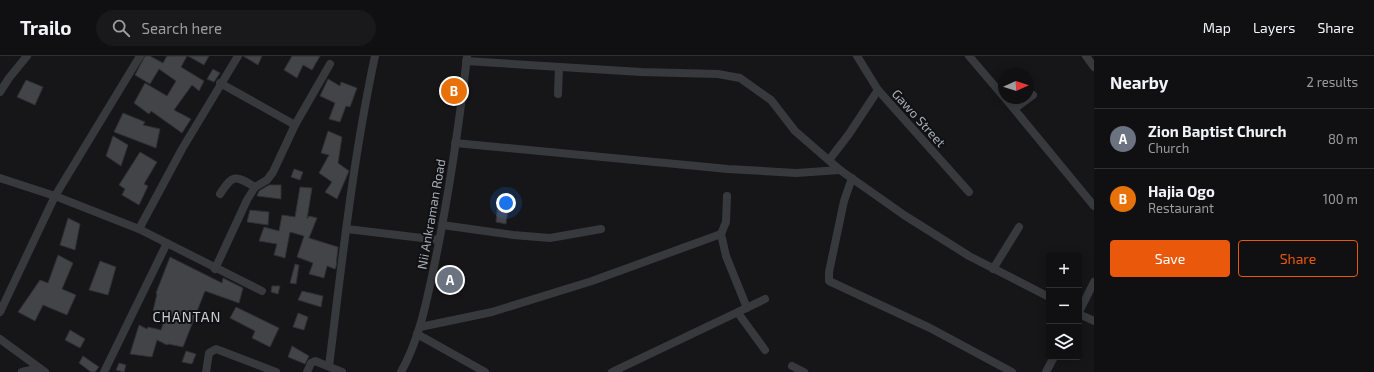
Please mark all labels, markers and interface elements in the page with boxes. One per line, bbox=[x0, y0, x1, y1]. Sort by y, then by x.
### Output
search box bbox=[96, 10, 376, 46]
text: Trailo bbox=[20, 16, 72, 39]
icon: search bbox=[110, 17, 132, 39]
text: Search here bbox=[142, 19, 222, 37]
text: Map bbox=[1203, 19, 1231, 36]
text: Layers bbox=[1253, 19, 1295, 36]
text: Share bbox=[1317, 19, 1354, 36]
north arrow bbox=[998, 68, 1034, 104]
text: Nearby bbox=[1110, 72, 1168, 92]
text: 2 results bbox=[1306, 74, 1358, 90]
pin: B bbox=[441, 76, 467, 106]
street label: Gawo Street bbox=[889, 86, 949, 150]
text: Zion Baptist Church bbox=[1148, 122, 1286, 140]
text: A bbox=[1119, 131, 1127, 147]
text: 80 m bbox=[1328, 131, 1358, 147]
text: Church bbox=[1148, 140, 1189, 156]
street label: Nii Ankraman Road bbox=[413, 158, 449, 270]
text: Hajia Ogo bbox=[1148, 182, 1215, 200]
text: B bbox=[1119, 191, 1127, 207]
text: 100 m bbox=[1323, 191, 1358, 207]
your location bbox=[496, 193, 516, 213]
text: Restaurant bbox=[1148, 200, 1214, 216]
button: Save bbox=[1110, 240, 1230, 277]
button: Share bbox=[1238, 240, 1358, 277]
map controls bbox=[1046, 252, 1082, 360]
button: + bbox=[1046, 252, 1082, 288]
pin: A bbox=[437, 265, 463, 295]
button: − bbox=[1046, 288, 1082, 324]
district label: CHANTAN bbox=[153, 308, 221, 325]
button: layers bbox=[1046, 324, 1082, 360]

